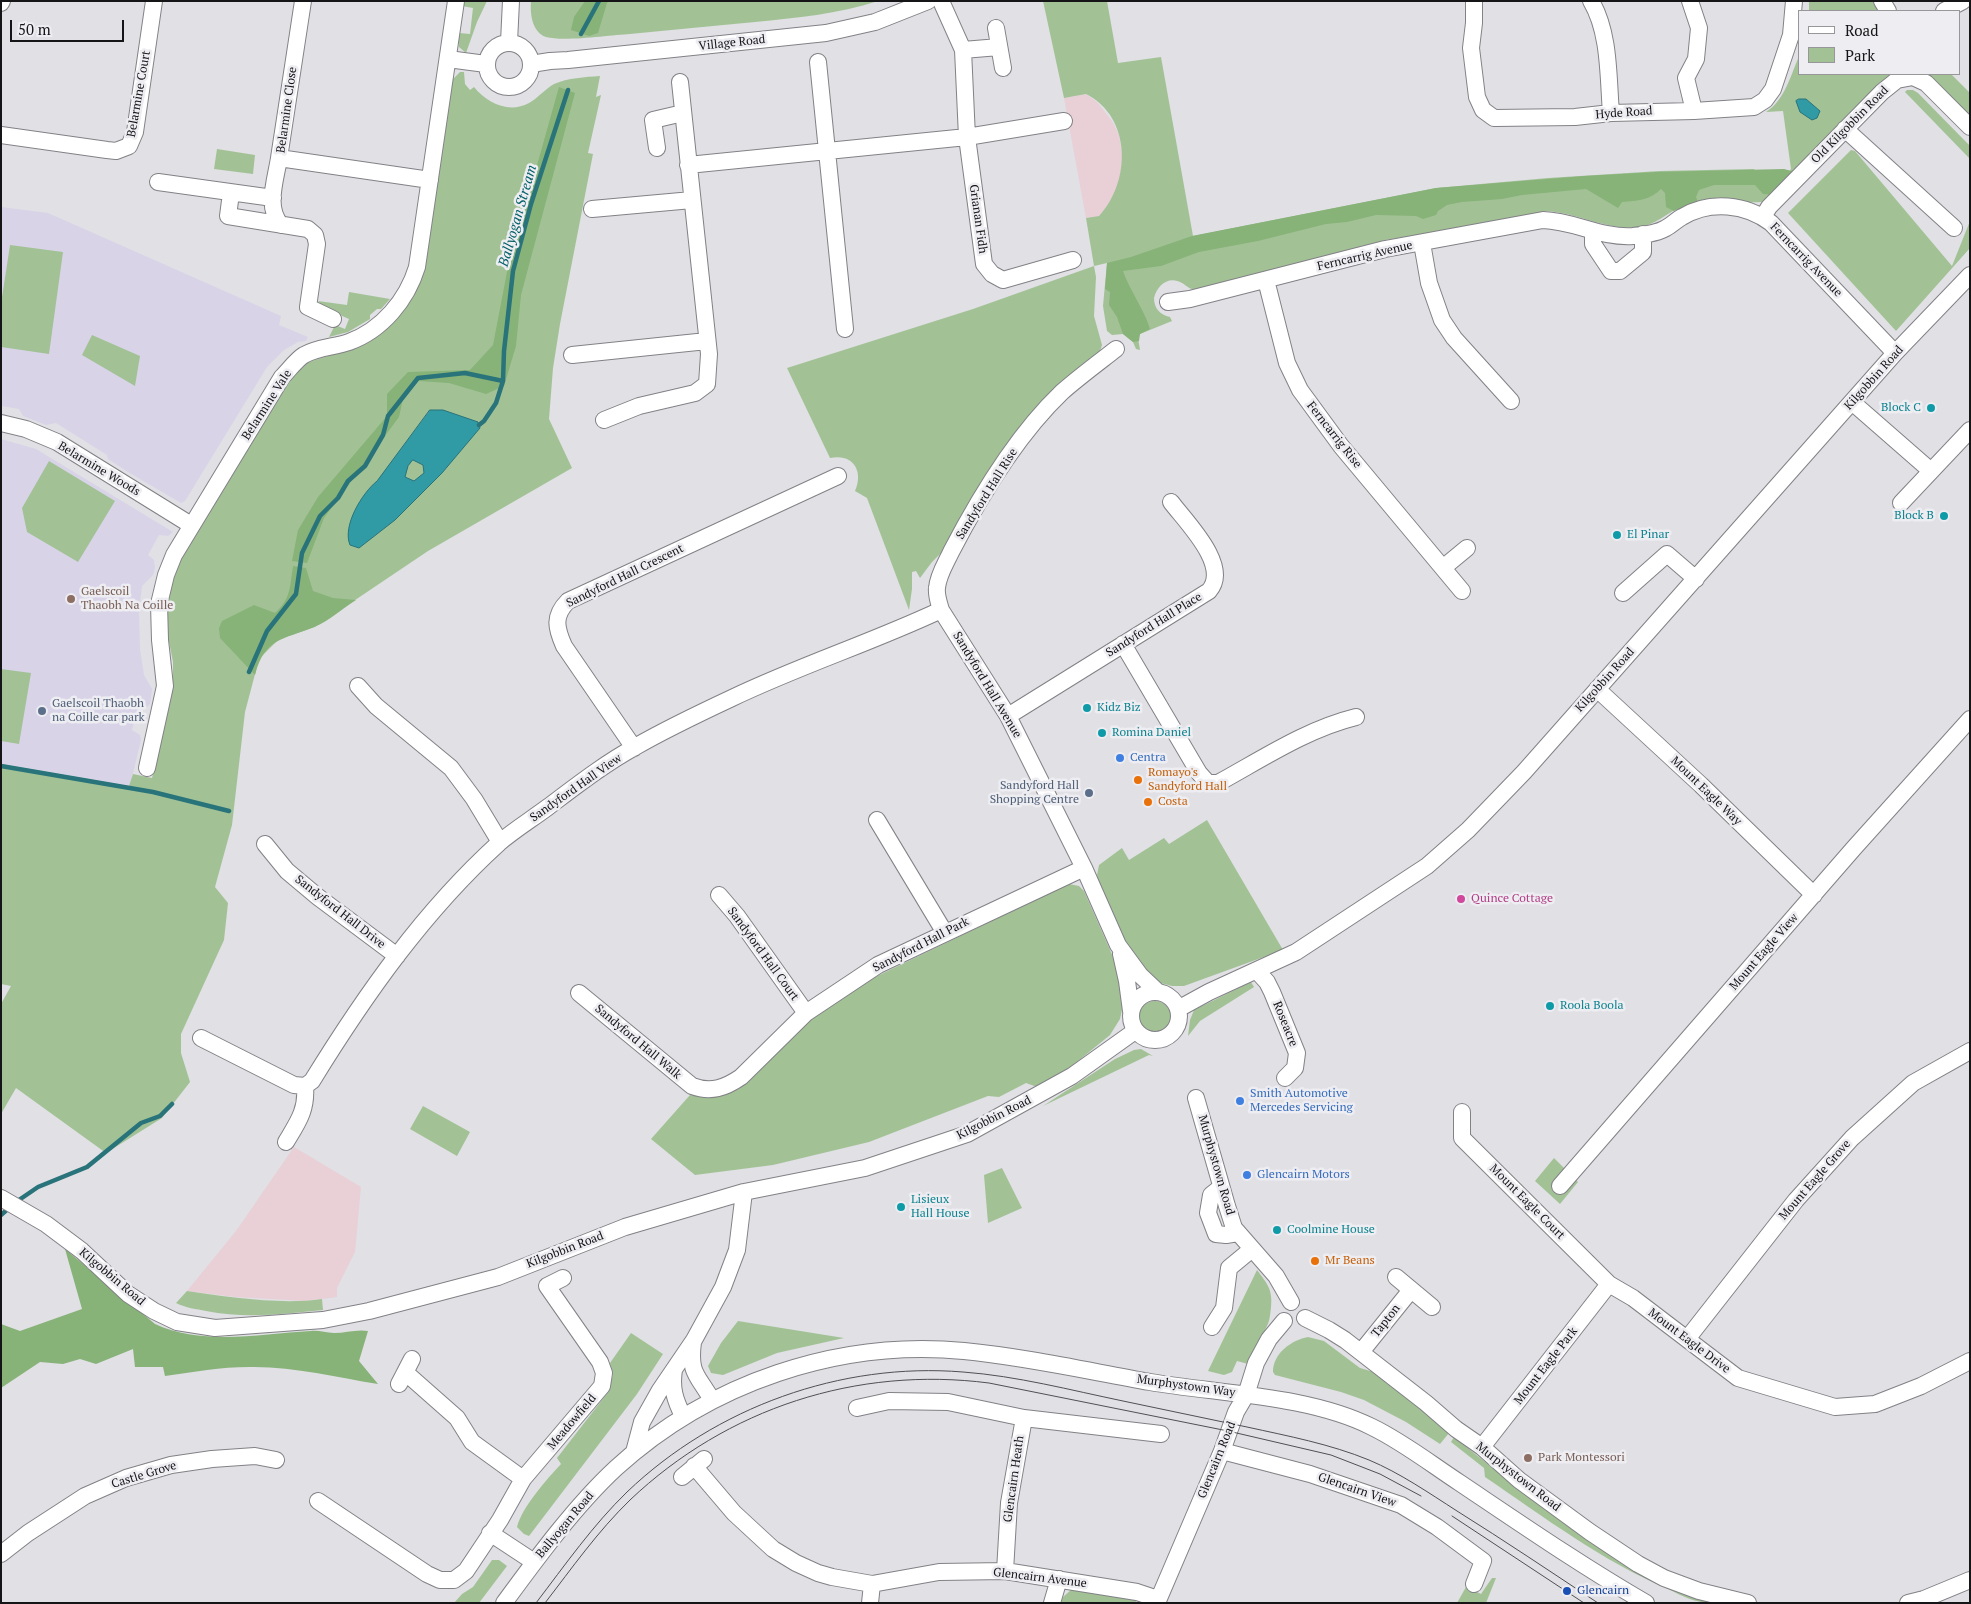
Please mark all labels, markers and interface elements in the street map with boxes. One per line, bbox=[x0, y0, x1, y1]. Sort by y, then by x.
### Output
scale bar bbox=[12, 10, 126, 42]
legend bbox=[1798, 10, 1961, 75]
text: 50 m bbox=[18, 19, 51, 39]
text: Road bbox=[1845, 20, 1878, 40]
street label: Village Road bbox=[698, 32, 766, 54]
text: Park bbox=[1845, 45, 1875, 65]
street label: Belarmine Court bbox=[124, 50, 154, 138]
street label: Belarmine Close bbox=[274, 66, 300, 154]
street label: Old Kilgobbin Road bbox=[1808, 83, 1892, 167]
street label: Hyde Road bbox=[1595, 104, 1653, 122]
water label: Ballyogan Stream bbox=[495, 163, 541, 269]
street label: Grianan Fidh bbox=[966, 184, 990, 254]
street label: Ferncarrig Avenue bbox=[1767, 220, 1845, 300]
street label: Ferncarrig Avenue bbox=[1316, 238, 1414, 274]
street label: Kilgobbin Road bbox=[1841, 343, 1907, 413]
street label: Belarmine Vale bbox=[239, 367, 295, 443]
street label: Ferncarrig Rise bbox=[1304, 399, 1364, 471]
place label: Block C bbox=[1881, 401, 1921, 415]
marker: Block C bbox=[1925, 402, 1937, 414]
street label: Belarmine Woods bbox=[55, 439, 143, 499]
street label: Sandyford Hall Rise bbox=[953, 446, 1021, 542]
place label: Block B bbox=[1894, 509, 1934, 523]
marker: Block B bbox=[1938, 510, 1950, 522]
place label: El Pinar bbox=[1627, 528, 1669, 542]
marker: El Pinar bbox=[1611, 529, 1623, 541]
street label: Sandyford Hall Crescent bbox=[564, 541, 686, 611]
place label: Gaelscoil Thaobh Na Coille bbox=[81, 585, 173, 613]
street label: Sandyford Hall Place bbox=[1103, 590, 1205, 660]
marker: Gaelscoil Thaobh Na Coille bbox=[65, 593, 77, 605]
street label: Sandyford Hall Avenue bbox=[950, 629, 1024, 741]
street label: Kilgobbin Road bbox=[1572, 645, 1638, 715]
place label: Gaelscoil Thaobh na Coille car park bbox=[52, 697, 145, 725]
place label: Kidz Biz bbox=[1097, 701, 1141, 715]
marker: Kidz Biz bbox=[1081, 702, 1093, 714]
marker: Gaelscoil Thaobh na Coille car park bbox=[36, 705, 48, 717]
place label: Romina Daniel bbox=[1112, 726, 1191, 740]
marker: Romina Daniel bbox=[1096, 727, 1108, 739]
street label: Sandyford Hall View bbox=[527, 751, 625, 825]
place label: Centra bbox=[1130, 751, 1166, 765]
marker: Centra bbox=[1114, 752, 1126, 764]
street label: Mount Eagle Way bbox=[1668, 754, 1744, 828]
place label: Romayo's Sandyford Hall bbox=[1148, 766, 1227, 794]
marker: Romayo's Sandyford Hall bbox=[1132, 774, 1144, 786]
place label: Sandyford Hall Shopping Centre bbox=[990, 779, 1079, 807]
marker: Sandyford Hall Shopping Centre bbox=[1083, 787, 1095, 799]
place label: Costa bbox=[1158, 795, 1188, 809]
marker: Costa bbox=[1142, 796, 1154, 808]
street label: Sandyford Hall Drive bbox=[292, 872, 388, 952]
place label: Quince Cottage bbox=[1471, 892, 1553, 906]
marker: Quince Cottage bbox=[1455, 893, 1467, 905]
street label: Sandyford Hall Court bbox=[724, 904, 802, 1004]
street label: Mount Eagle View bbox=[1727, 911, 1801, 993]
street label: Sandyford Hall Park bbox=[871, 915, 971, 975]
street label: Roseacre bbox=[1269, 999, 1301, 1049]
place label: Roola Boola bbox=[1560, 999, 1624, 1013]
marker: Roola Boola bbox=[1544, 1000, 1556, 1012]
street label: Sandyford Hall Walk bbox=[592, 1002, 684, 1082]
place label: Smith Automotive Mercedes Servicing bbox=[1250, 1087, 1353, 1115]
street label: Kilgobbin Road bbox=[954, 1093, 1034, 1143]
marker: Smith Automotive Mercedes Servicing bbox=[1234, 1095, 1246, 1107]
street label: Murphystown Road bbox=[1195, 1113, 1237, 1217]
street label: Mount Eagle Grove bbox=[1776, 1137, 1854, 1223]
street label: Mount Eagle Court bbox=[1486, 1161, 1568, 1243]
place label: Glencairn Motors bbox=[1257, 1168, 1350, 1182]
marker: Glencairn Motors bbox=[1241, 1169, 1253, 1181]
place label: Lisieux Hall House bbox=[911, 1193, 969, 1221]
marker: Lisieux Hall House bbox=[895, 1201, 907, 1213]
place label: Coolmine House bbox=[1287, 1223, 1375, 1237]
marker: Coolmine House bbox=[1271, 1224, 1283, 1236]
street label: Kilgobbin Road bbox=[524, 1229, 606, 1271]
street label: Kilgobbin Road bbox=[76, 1245, 148, 1309]
place label: Mr Beans bbox=[1325, 1254, 1375, 1268]
marker: Mr Beans bbox=[1309, 1255, 1321, 1267]
street label: Tapton bbox=[1369, 1302, 1403, 1340]
street label: Mount Eagle Drive bbox=[1645, 1305, 1733, 1377]
street label: Mount Eagle Park bbox=[1511, 1324, 1581, 1408]
street label: Murphystown Way bbox=[1136, 1372, 1236, 1400]
street label: Meadowfield bbox=[545, 1391, 599, 1453]
street label: Glencairn Road bbox=[1195, 1419, 1239, 1501]
street label: Glencairn Heath bbox=[1001, 1435, 1027, 1523]
street label: Murphystown Road bbox=[1473, 1439, 1563, 1515]
place label: Park Montessori bbox=[1538, 1451, 1625, 1465]
marker: Park Montessori bbox=[1522, 1452, 1534, 1464]
street label: Castle Grove bbox=[110, 1458, 178, 1492]
street label: Glencairn View bbox=[1316, 1470, 1398, 1510]
street label: Ballyogan Road bbox=[533, 1489, 597, 1561]
street label: Glencairn Avenue bbox=[992, 1565, 1088, 1591]
place label: Glencairn bbox=[1577, 1584, 1629, 1598]
marker: Glencairn bbox=[1561, 1585, 1573, 1597]

